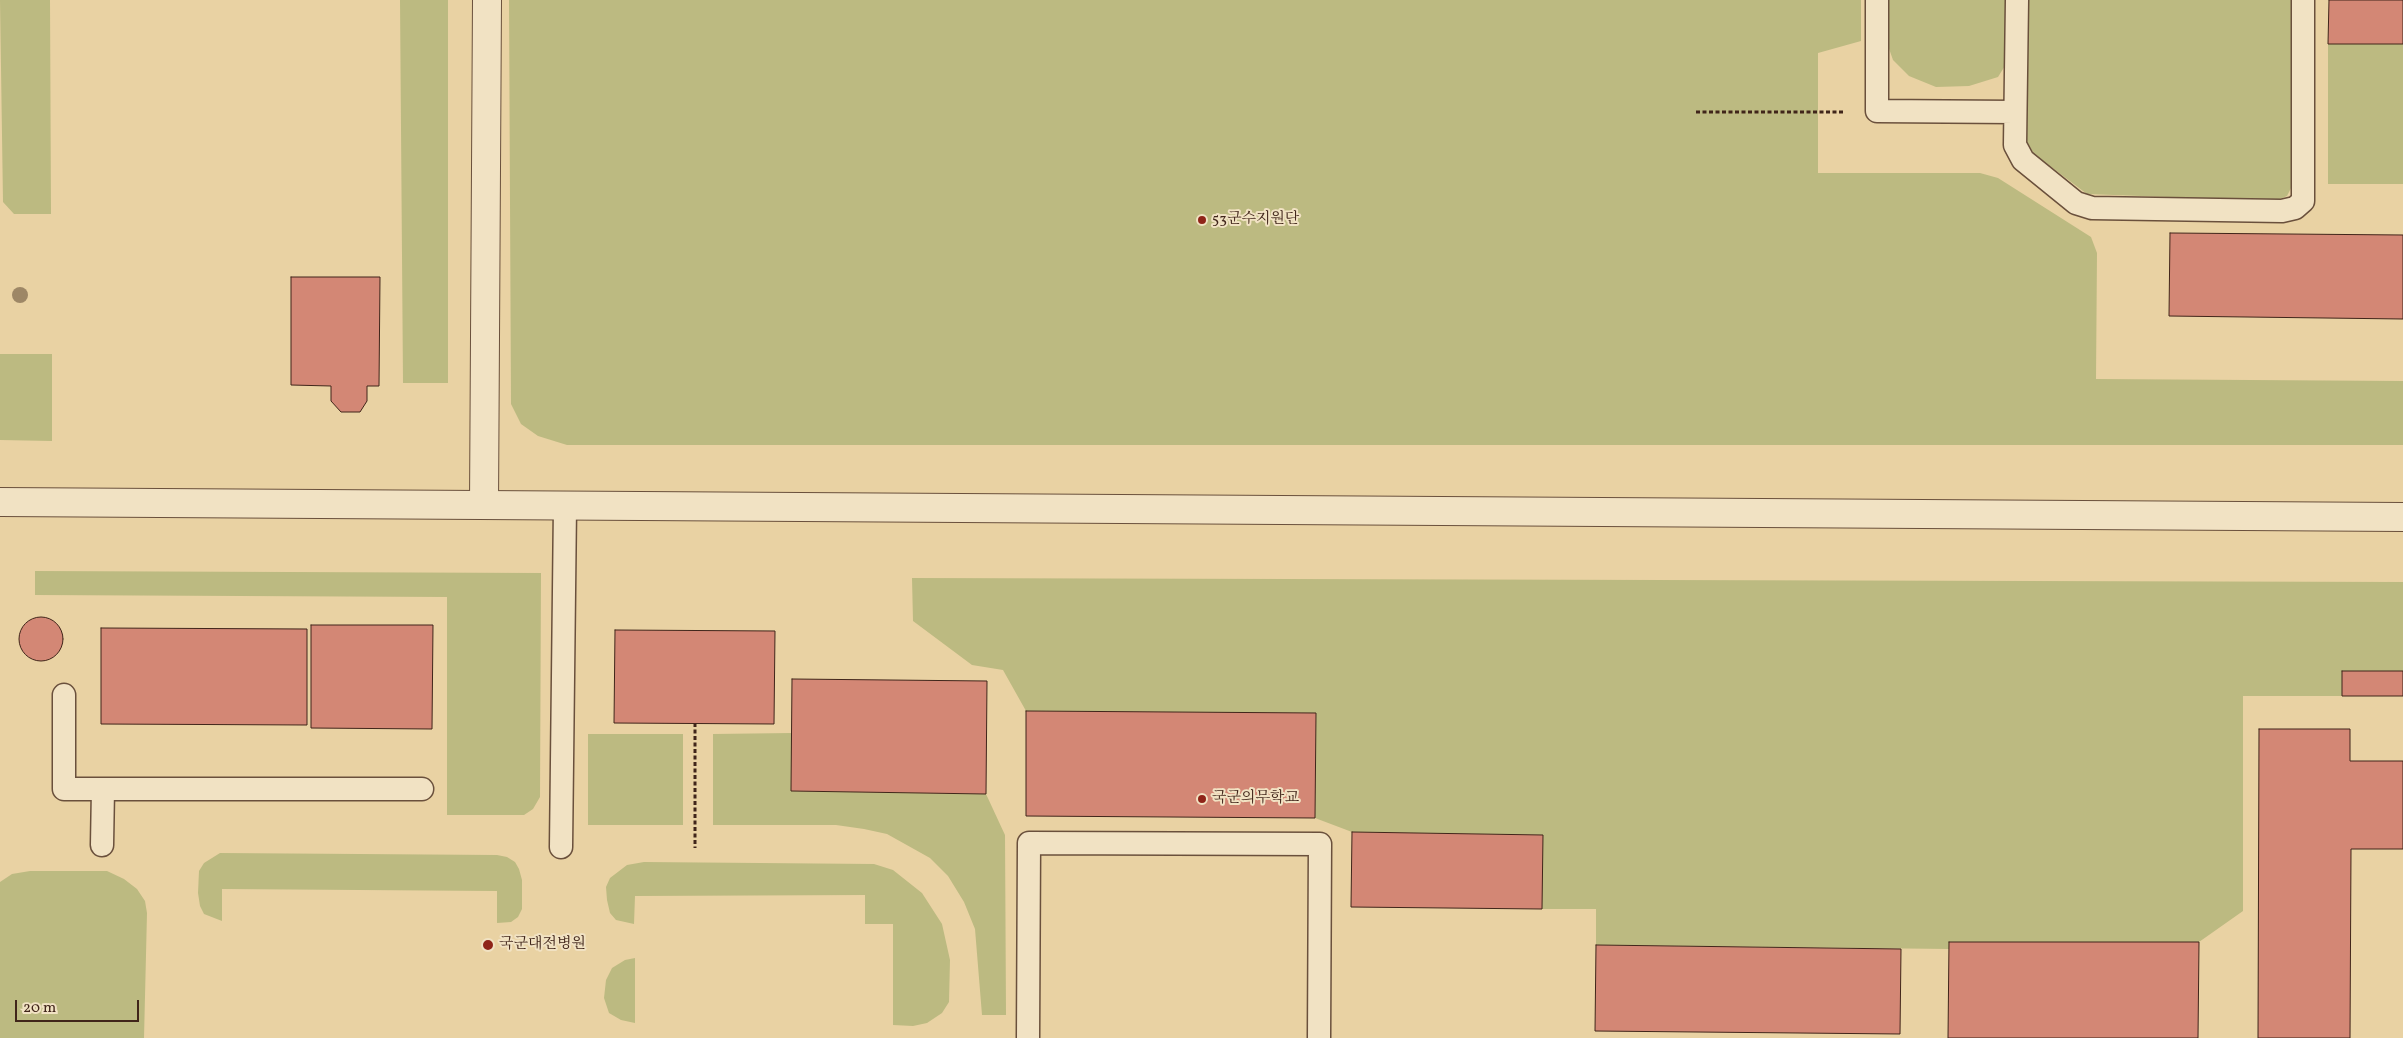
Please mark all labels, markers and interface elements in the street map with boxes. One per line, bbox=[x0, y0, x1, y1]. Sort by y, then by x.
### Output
place label: 53군수지원단 bbox=[1212, 211, 1299, 229]
marker: 53군수지원단 bbox=[1196, 214, 1208, 226]
place label: 국군의무학교 bbox=[1212, 790, 1299, 808]
marker: 국군의무학교 bbox=[1196, 793, 1208, 805]
place label: 국군대전병원 bbox=[499, 936, 586, 954]
marker: 국군대전병원 bbox=[481, 938, 495, 952]
scale bar bbox=[18, 990, 141, 1022]
text: 20 m bbox=[23, 998, 56, 1019]

